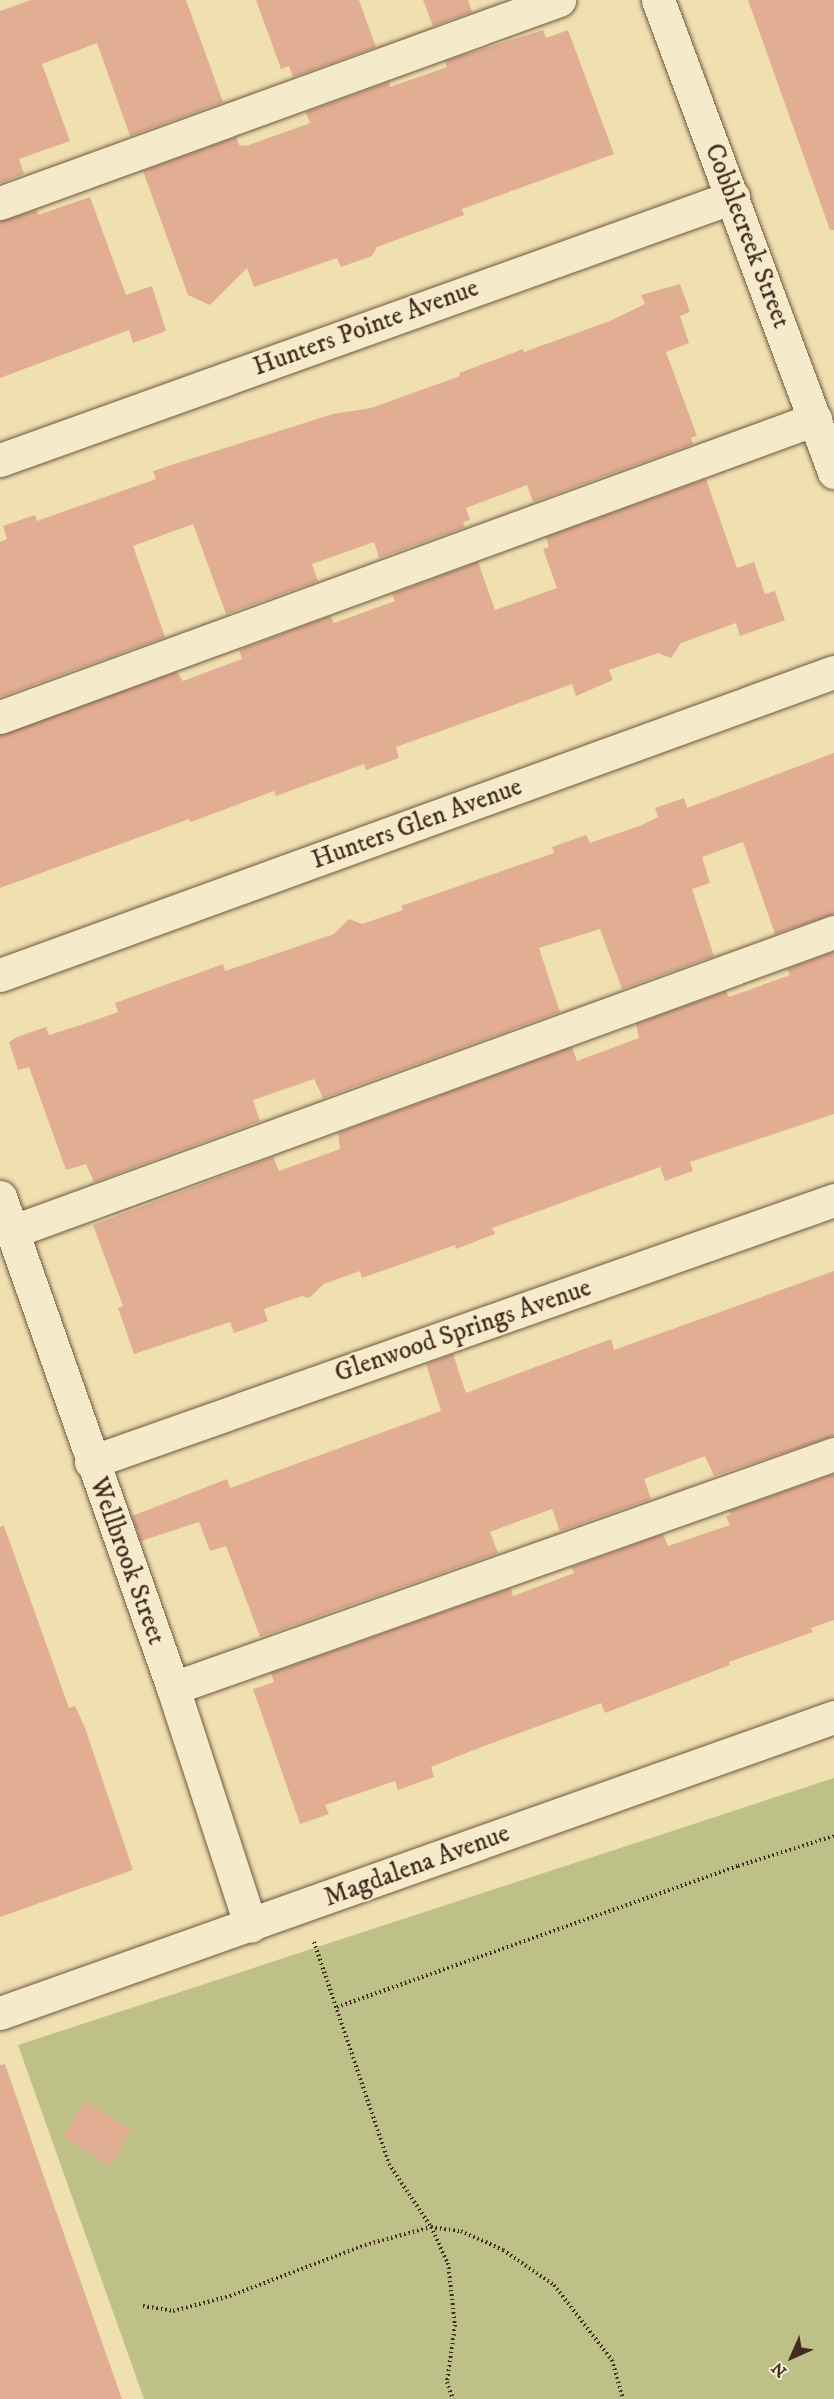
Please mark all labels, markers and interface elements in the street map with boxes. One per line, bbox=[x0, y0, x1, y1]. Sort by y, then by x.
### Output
street label: Cobblecreek Street bbox=[697, 139, 797, 333]
street label: Hunters Pointe Avenue bbox=[249, 273, 483, 383]
street label: Hunters Glen Avenue bbox=[308, 772, 526, 876]
street label: Glenwood Springs Avenue bbox=[331, 1272, 595, 1390]
street label: Wellbrook Street bbox=[82, 1473, 172, 1649]
street label: Magdalena Avenue bbox=[320, 1818, 514, 1914]
north arrow bbox=[762, 2327, 822, 2387]
text: N bbox=[768, 2358, 791, 2381]

